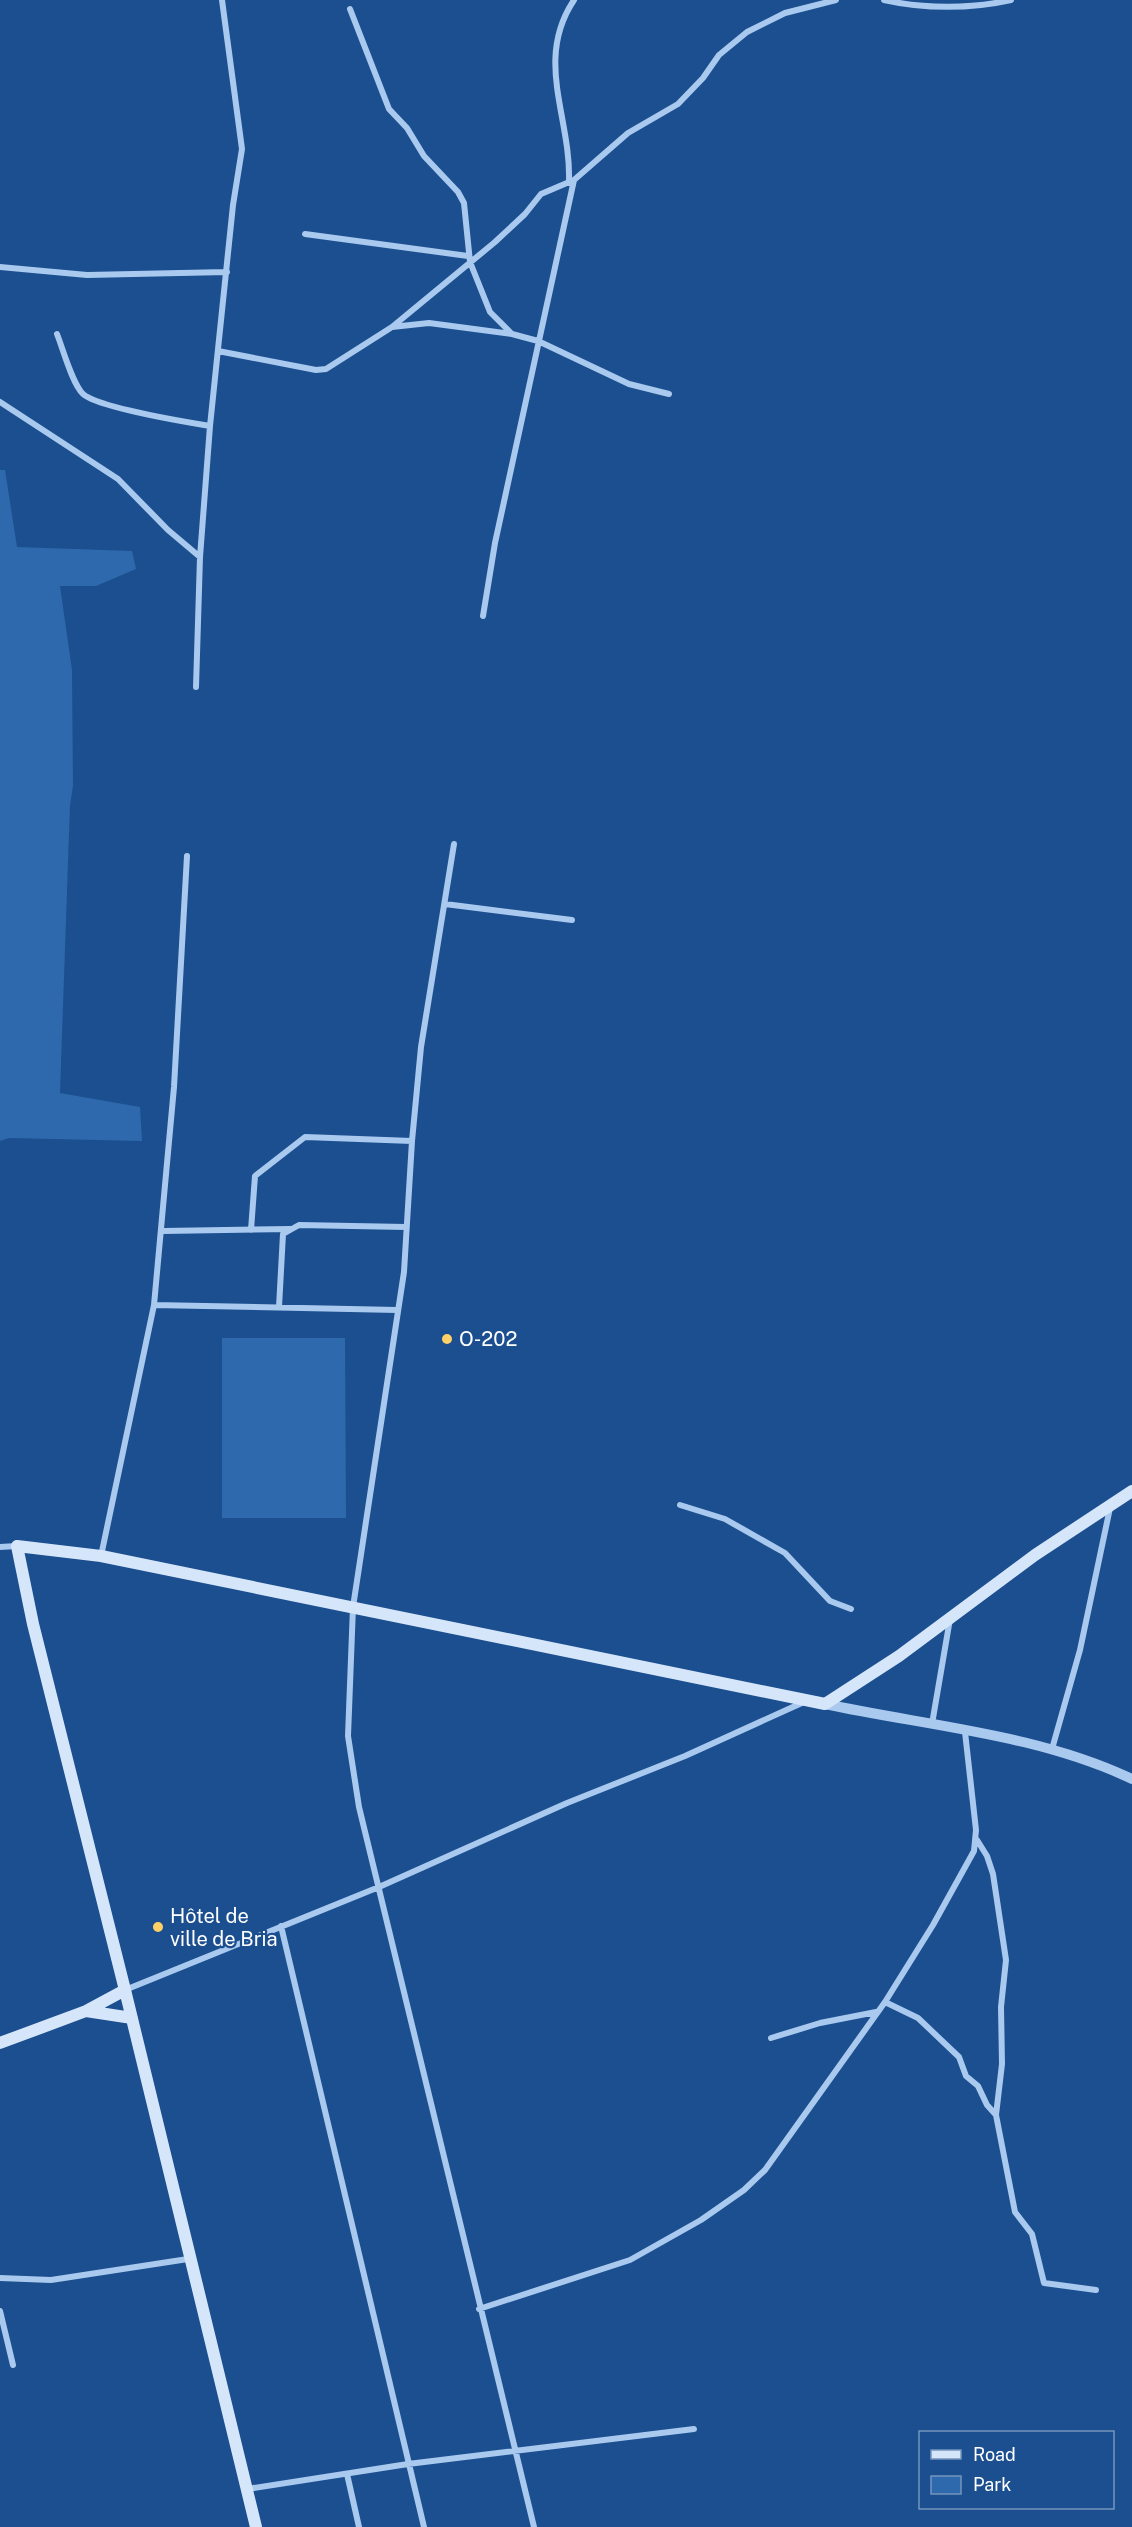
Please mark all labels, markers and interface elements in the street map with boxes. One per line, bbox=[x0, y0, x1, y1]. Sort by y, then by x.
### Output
place label: O-202 bbox=[459, 1327, 517, 1351]
marker: O-202 bbox=[440, 1332, 454, 1346]
place label: Hôtel de ville de Bria bbox=[170, 1904, 278, 1951]
marker: Hôtel de ville de Bria bbox=[151, 1920, 165, 1934]
legend bbox=[919, 2431, 1114, 2509]
text: Road bbox=[973, 2444, 1016, 2465]
text: Park bbox=[973, 2474, 1011, 2495]

